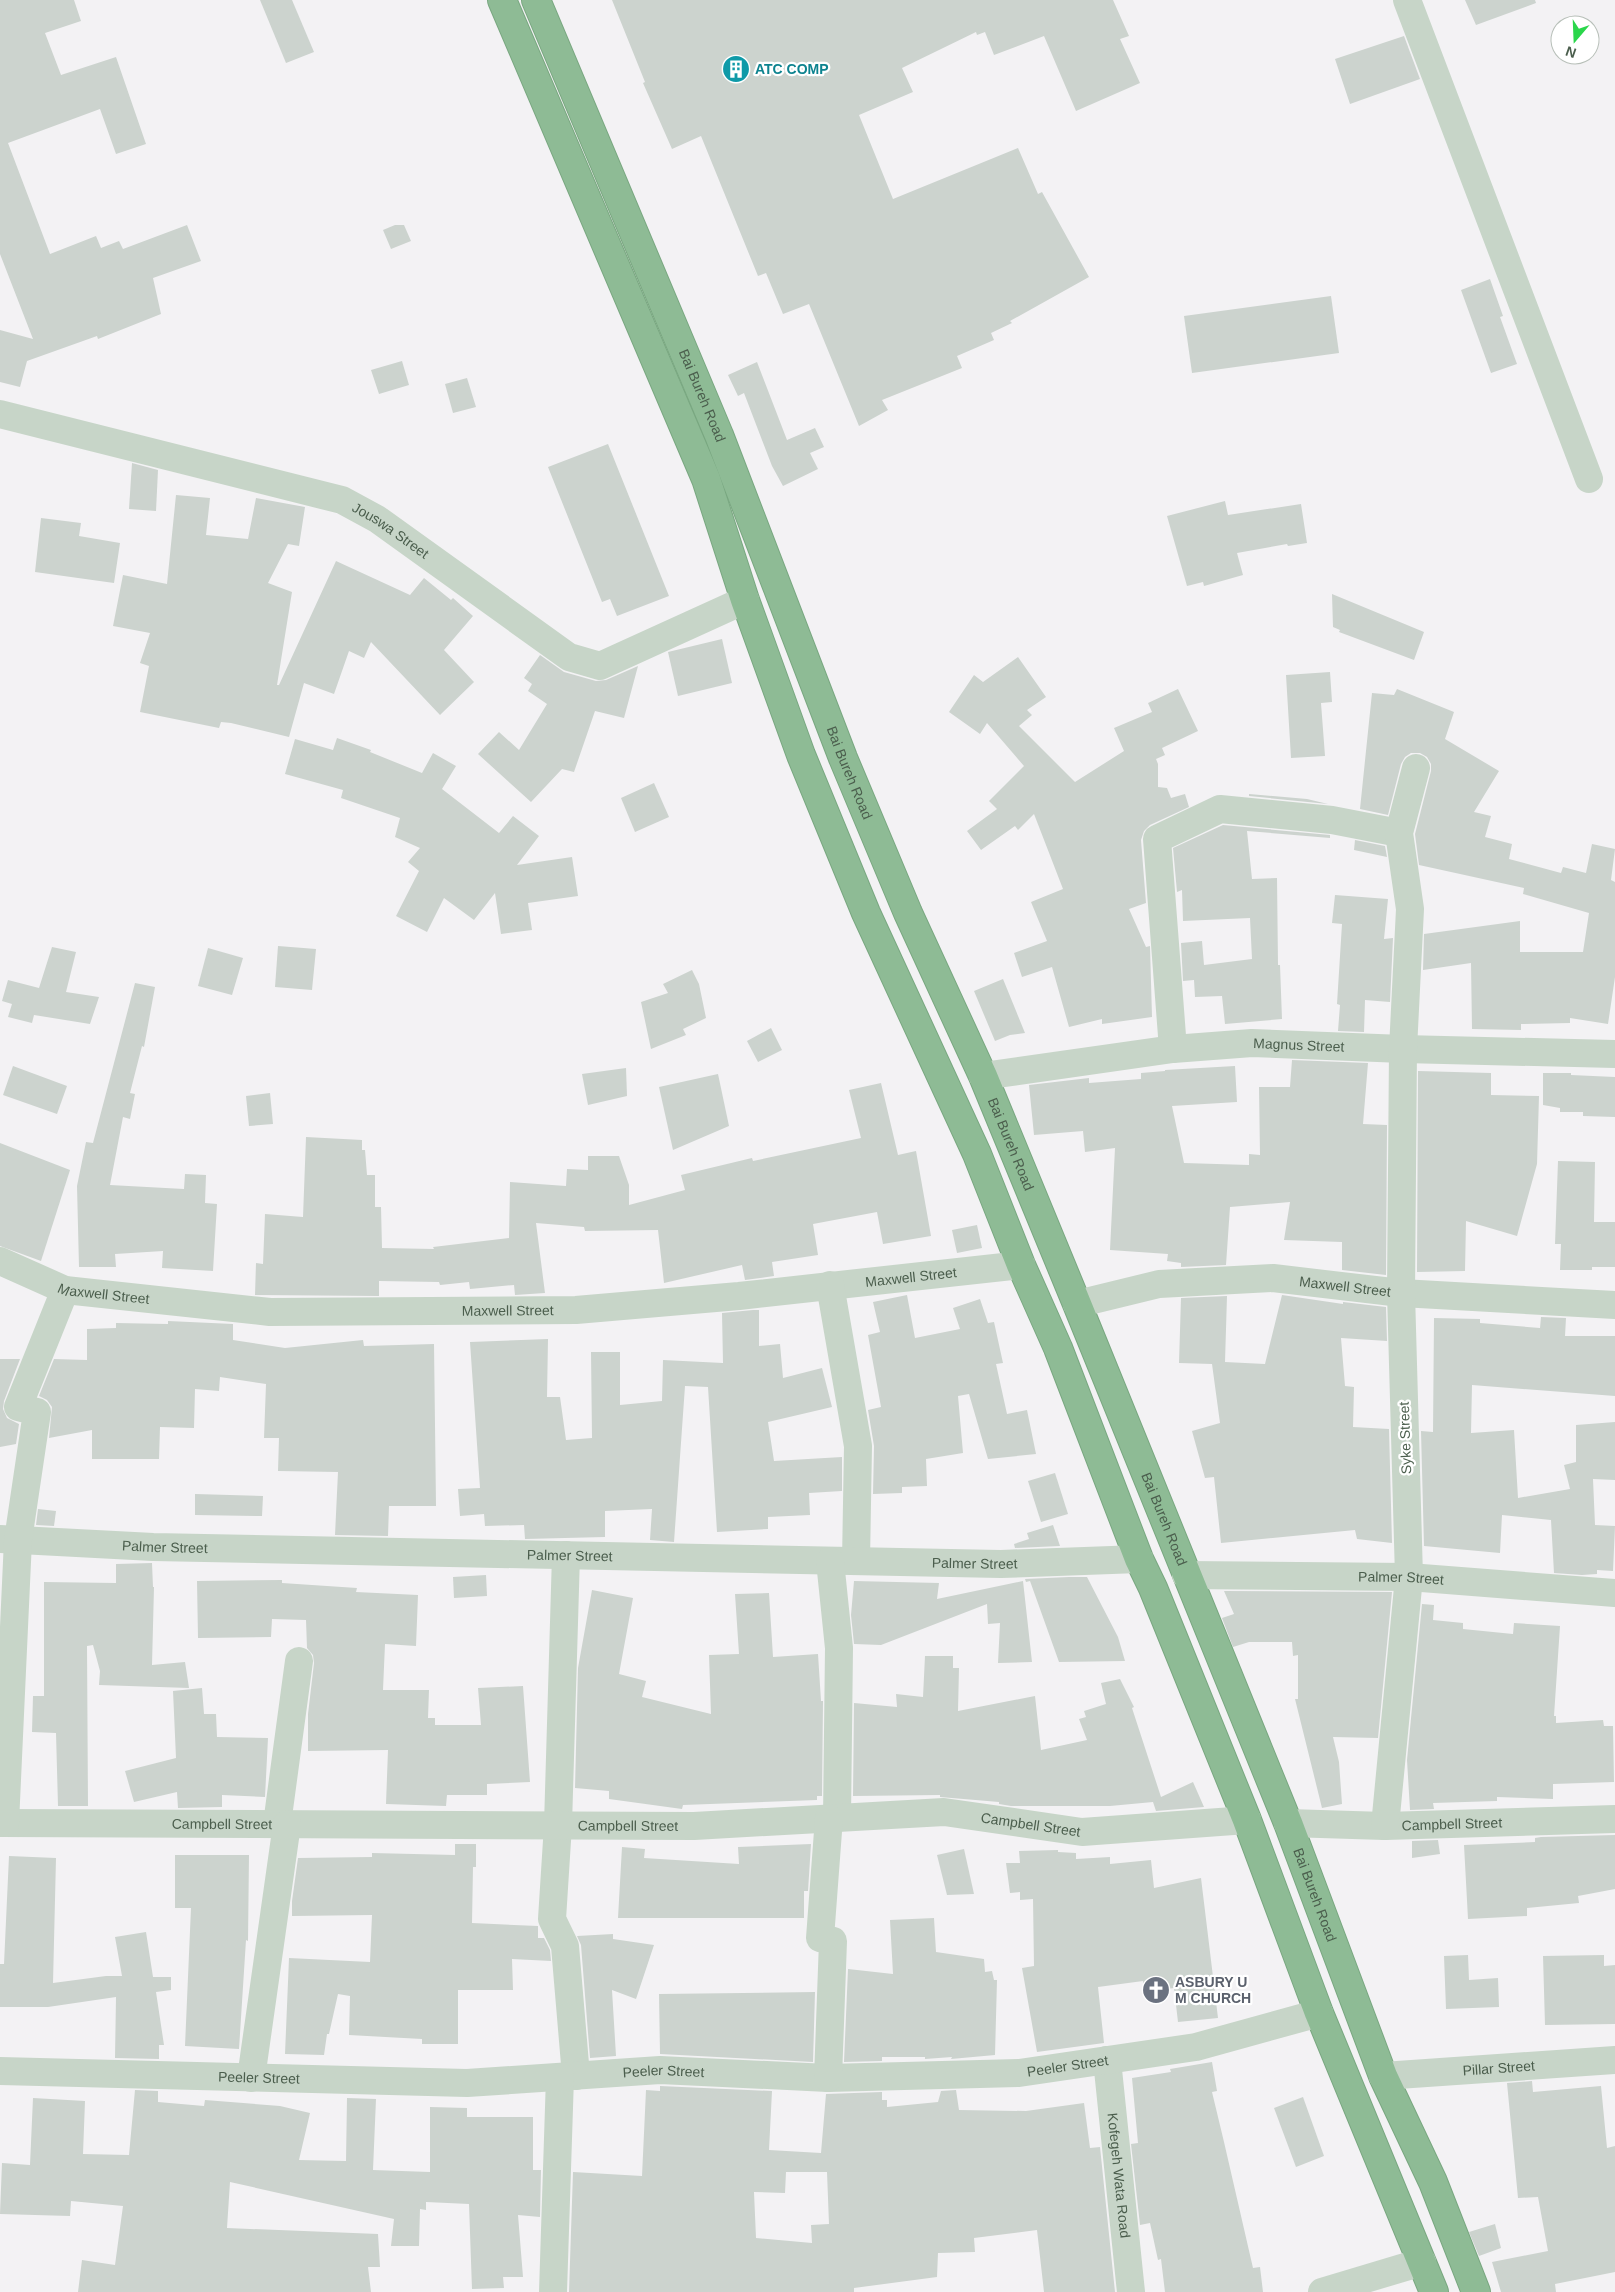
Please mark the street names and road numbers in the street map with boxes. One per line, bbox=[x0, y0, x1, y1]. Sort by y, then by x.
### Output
street label: Bai Bureh Road bbox=[676, 347, 729, 444]
street label: Jouswa Street bbox=[350, 499, 432, 562]
street label: Bai Bureh Road bbox=[824, 724, 876, 822]
street label: Magnus Street bbox=[1253, 1035, 1345, 1055]
street label: Bai Bureh Road bbox=[985, 1095, 1037, 1193]
street label: Maxwell Street bbox=[864, 1264, 958, 1290]
street label: Maxwell Street bbox=[1298, 1273, 1392, 1300]
street label: Maxwell Street bbox=[55, 1280, 150, 1307]
street label: Maxwell Street bbox=[462, 1302, 554, 1319]
street label: Syke Street bbox=[1396, 1401, 1414, 1474]
street label: Bai Bureh Road bbox=[1138, 1470, 1190, 1568]
street label: Palmer Street bbox=[122, 1537, 208, 1556]
street label: Palmer Street bbox=[527, 1546, 613, 1564]
street label: Palmer Street bbox=[932, 1555, 1018, 1572]
street label: Palmer Street bbox=[1358, 1569, 1444, 1588]
street label: Campbell Street bbox=[980, 1809, 1082, 1840]
street label: Campbell Street bbox=[1401, 1814, 1503, 1833]
street label: Campbell Street bbox=[172, 1816, 272, 1832]
street label: Campbell Street bbox=[578, 1817, 678, 1834]
street label: Bai Bureh Road bbox=[1290, 1846, 1340, 1944]
street label: Peeler Street bbox=[1026, 2052, 1109, 2080]
street label: Pillar Street bbox=[1462, 2058, 1536, 2078]
street label: Peeler Street bbox=[622, 2062, 705, 2081]
street label: Peeler Street bbox=[218, 2069, 300, 2087]
street label: Kofegeh Wata Road bbox=[1105, 2112, 1133, 2239]

